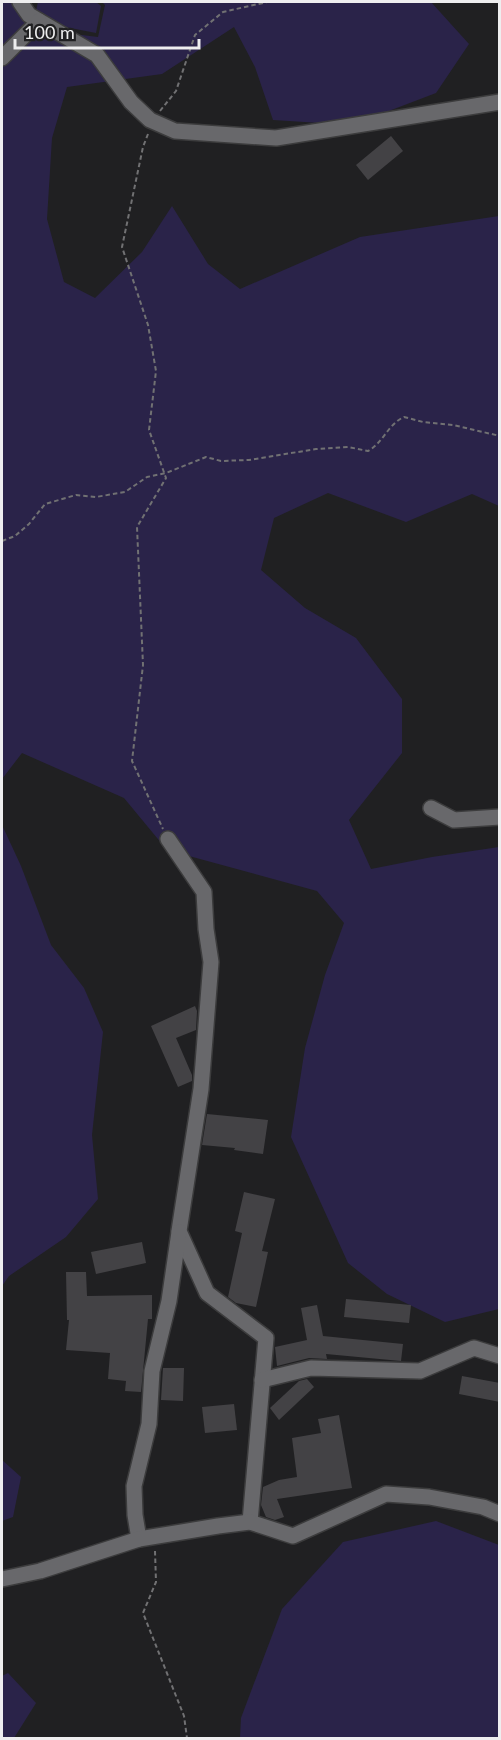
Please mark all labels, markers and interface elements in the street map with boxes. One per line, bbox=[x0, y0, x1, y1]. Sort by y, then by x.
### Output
scale bar bbox=[15, 12, 200, 50]
text: 100 m bbox=[24, 21, 75, 43]

